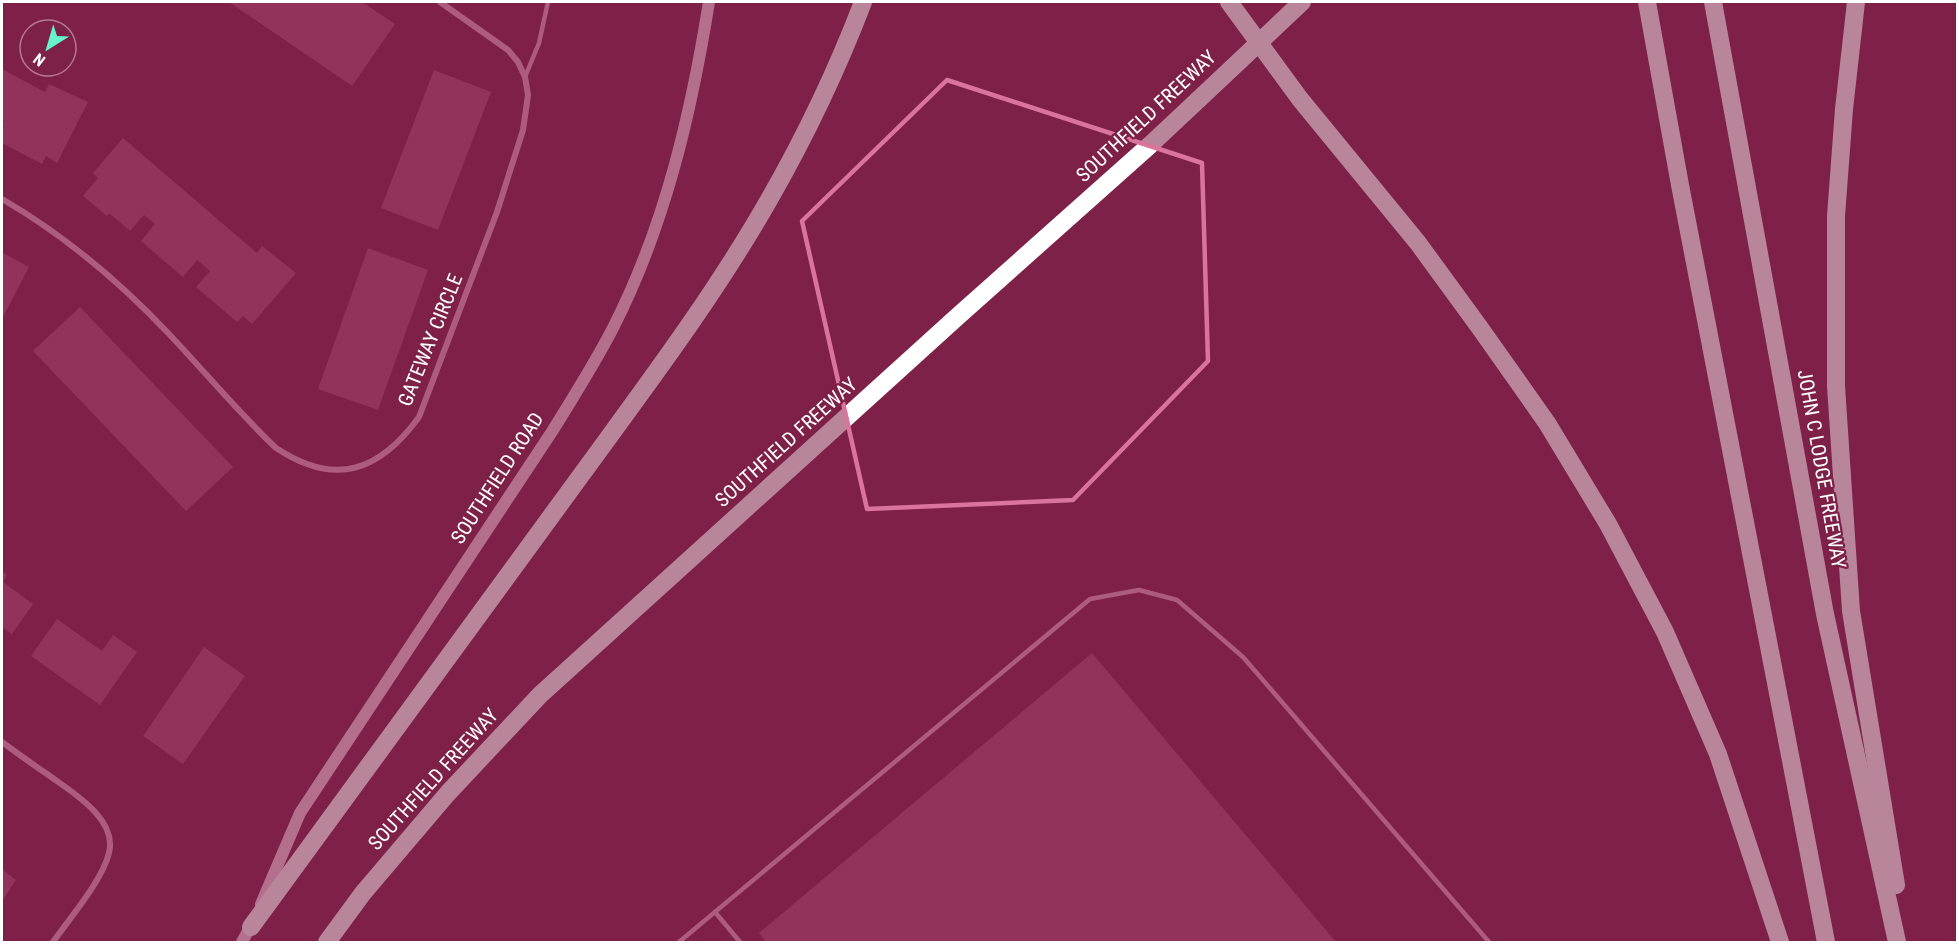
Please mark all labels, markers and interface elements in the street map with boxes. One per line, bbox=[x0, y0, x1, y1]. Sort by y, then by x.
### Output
north arrow bbox=[18, 18, 78, 78]
street label: SOUTHFIELD FREEWAY bbox=[1071, 45, 1221, 187]
text: N bbox=[30, 49, 49, 70]
street label: GATEWAY CIRCLE bbox=[393, 270, 468, 410]
street label: JOHN C LODGE FREEWAY bbox=[1793, 368, 1851, 571]
street label: SOUTHFIELD FREEWAY bbox=[710, 372, 862, 512]
street label: SOUTHFIELD ROAD bbox=[446, 408, 548, 548]
street label: SOUTHFIELD FREEWAY bbox=[363, 703, 503, 855]

